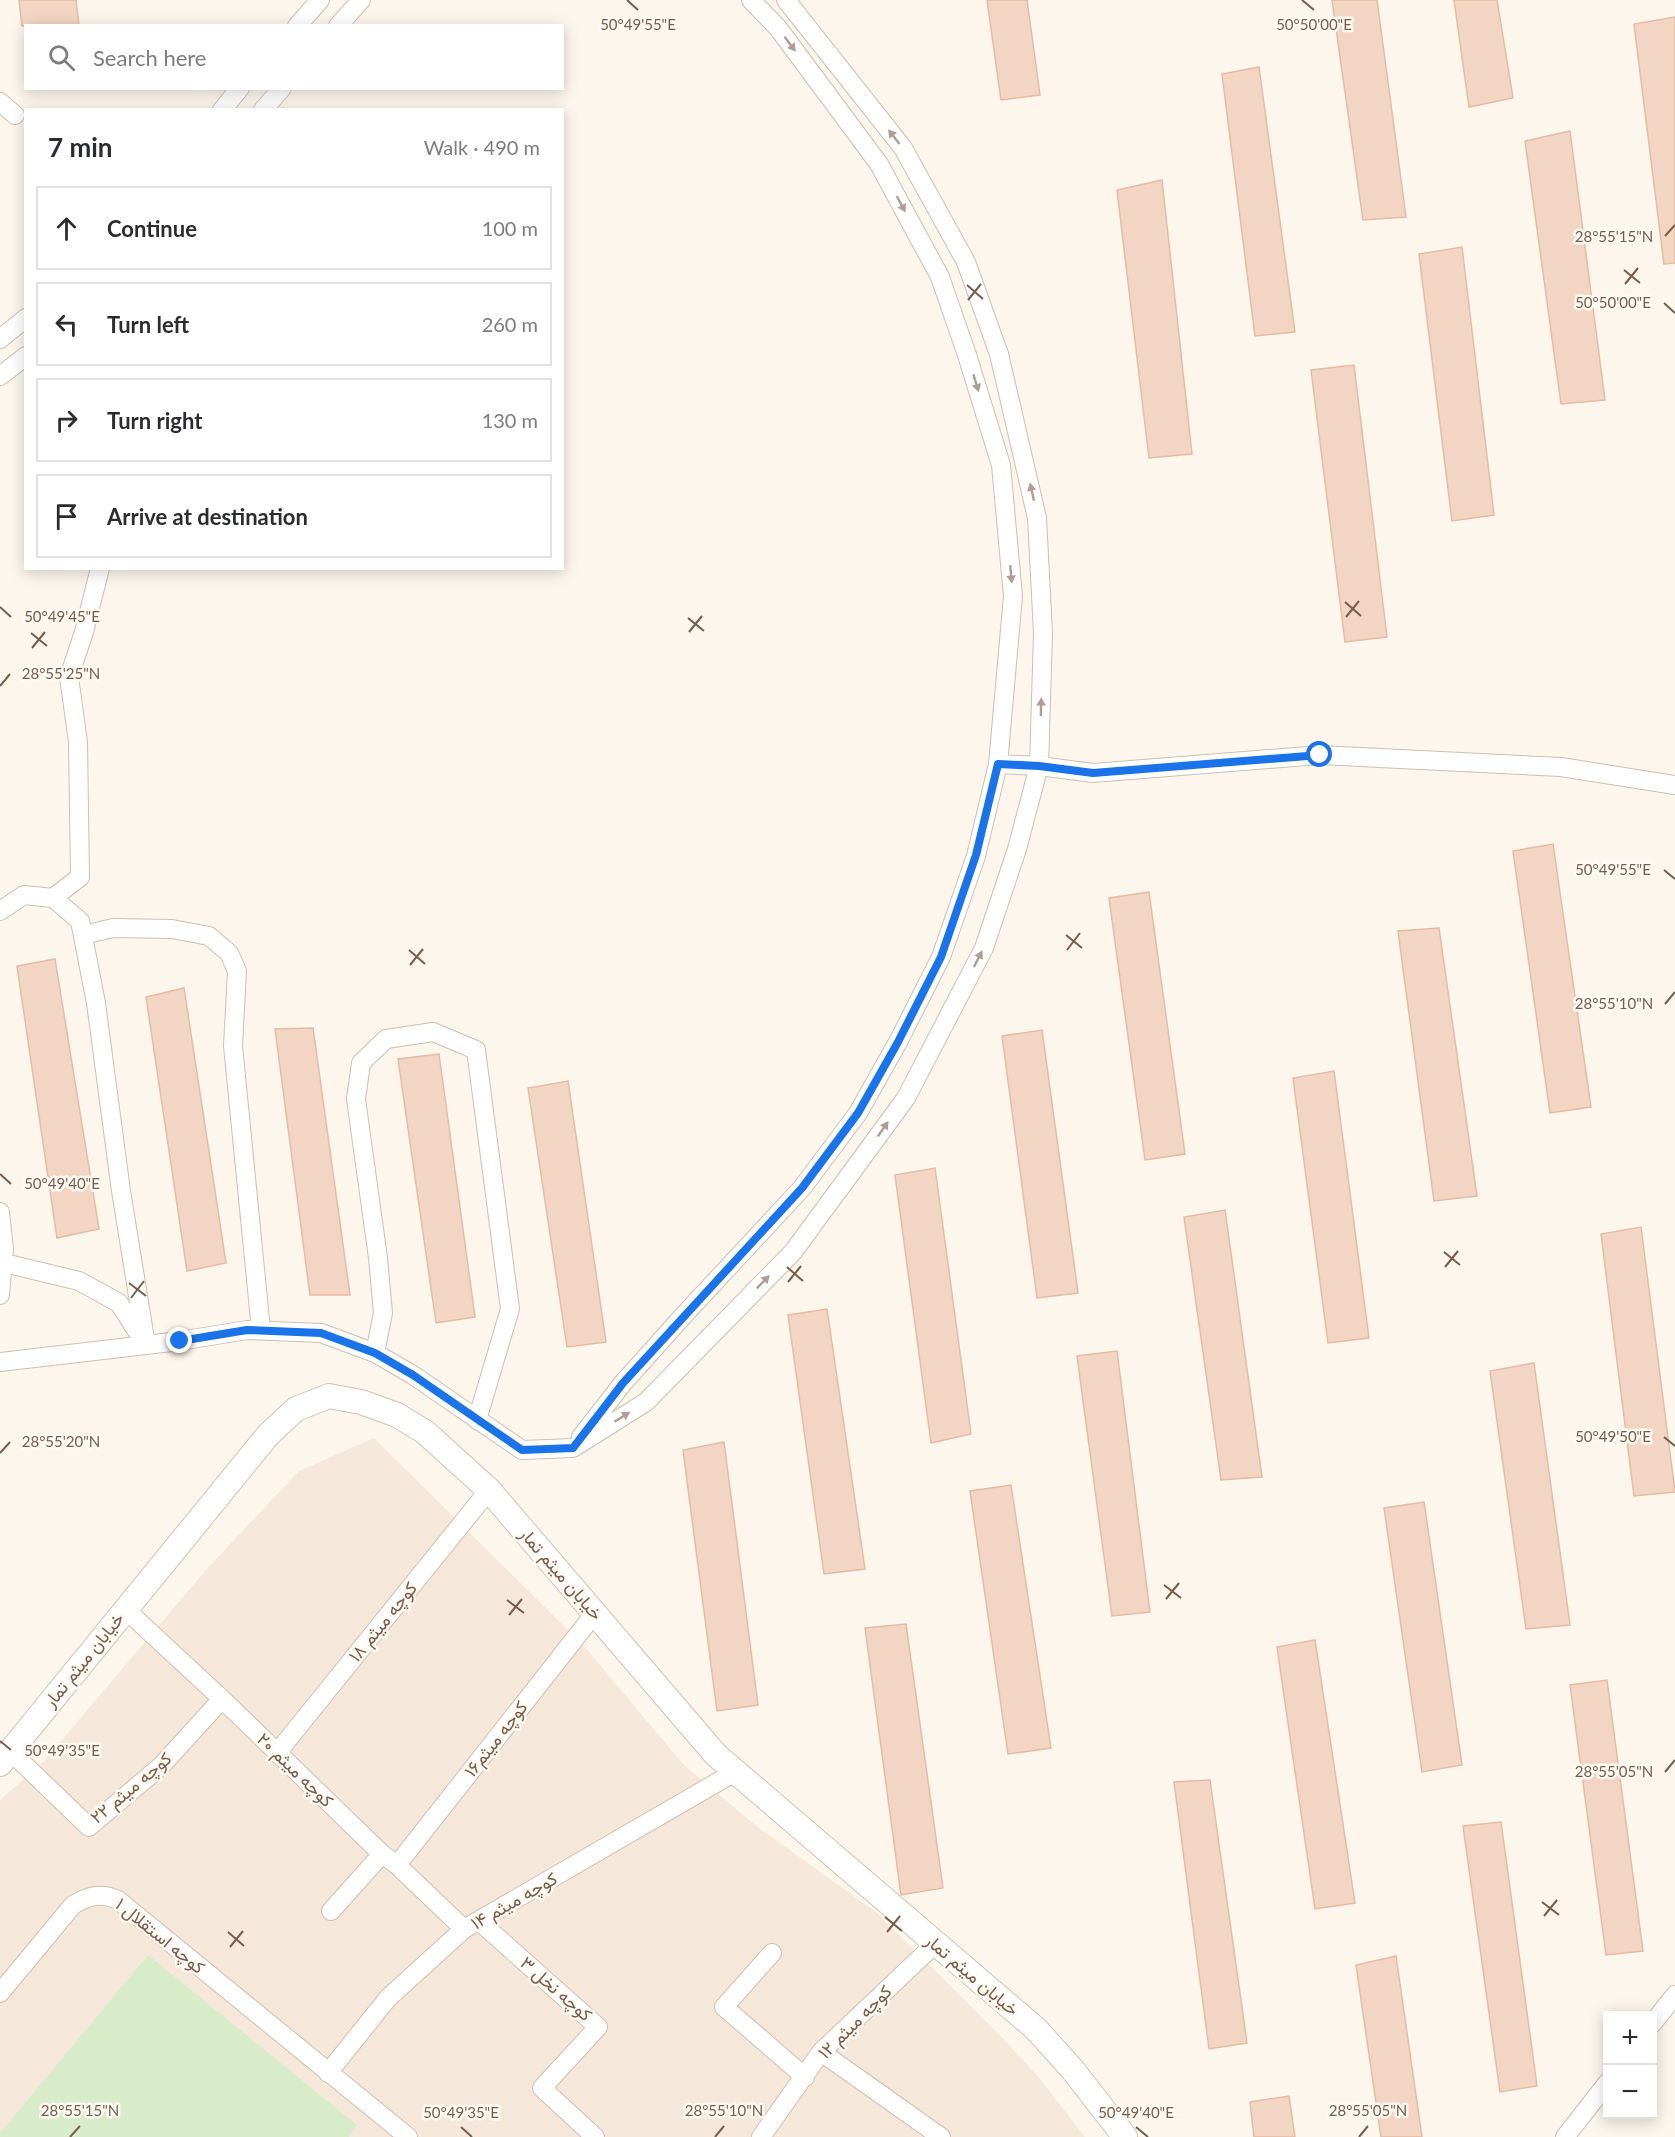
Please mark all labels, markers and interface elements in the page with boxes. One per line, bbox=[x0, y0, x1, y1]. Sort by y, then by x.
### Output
text: 50°49'55"E bbox=[600, 15, 676, 33]
text: 50°50'00"E bbox=[1276, 15, 1352, 33]
search box bbox=[24, 24, 564, 90]
one-way arrow bbox=[784, 35, 796, 51]
icon: search bbox=[45, 41, 78, 74]
text: Search here bbox=[93, 44, 206, 71]
one-way arrow bbox=[888, 129, 901, 145]
text: 7 min bbox=[48, 131, 112, 163]
text: Walk · 490 m bbox=[424, 135, 540, 159]
one-way arrow bbox=[896, 196, 906, 213]
icon: ahead bbox=[50, 212, 83, 245]
text: Continue bbox=[107, 215, 197, 242]
text: 100 m bbox=[482, 216, 538, 240]
text: 28°55'15"N bbox=[1575, 227, 1653, 245]
text: 50°50'00"E bbox=[1575, 293, 1651, 311]
icon: left bbox=[50, 308, 83, 341]
text: Turn left bbox=[107, 311, 189, 338]
text: 260 m bbox=[482, 312, 538, 336]
one-way arrow bbox=[972, 374, 981, 392]
icon: right bbox=[50, 404, 83, 437]
text: Turn right bbox=[107, 407, 202, 434]
text: 130 m bbox=[482, 408, 538, 432]
one-way arrow bbox=[1026, 483, 1036, 501]
icon: arrive bbox=[50, 500, 83, 533]
text: Arrive at destination bbox=[107, 503, 308, 530]
one-way arrow bbox=[1006, 564, 1016, 583]
text: 50°49'45"E bbox=[24, 607, 100, 625]
text: 28°55'25"N bbox=[22, 664, 100, 682]
one-way arrow bbox=[1036, 698, 1046, 717]
route start bbox=[1306, 741, 1332, 767]
text: 50°49'55"E bbox=[1575, 860, 1651, 878]
one-way arrow bbox=[973, 951, 983, 968]
text: 28°55'10"N bbox=[1575, 994, 1653, 1012]
one-way arrow bbox=[877, 1122, 889, 1138]
text: 50°49'40"E bbox=[24, 1174, 100, 1192]
one-way arrow bbox=[755, 1276, 769, 1290]
route end bbox=[166, 1327, 192, 1353]
one-way arrow bbox=[614, 1411, 630, 1422]
text: 50°49'50"E bbox=[1575, 1427, 1651, 1445]
text: 28°55'20"N bbox=[22, 1432, 100, 1450]
street label: خیابان میثم تمار bbox=[513, 1522, 608, 1625]
street label: کوچه میثم ۱۸ bbox=[343, 1577, 423, 1667]
street label: خیابان میثم تمار bbox=[38, 1608, 130, 1713]
street label: کوچه میثم۱۶ bbox=[459, 1696, 533, 1782]
street label: کوچه میثم ۲۰ bbox=[252, 1727, 338, 1813]
text: 50°49'35"E bbox=[24, 1741, 100, 1759]
street label: کوچه میثم ۲۲ bbox=[85, 1747, 177, 1829]
text: 28°55'05"N bbox=[1575, 1762, 1653, 1780]
street label: کوچه میثم ۱۴ bbox=[466, 1867, 562, 1935]
street label: کوچه استقلال ۱ bbox=[110, 1893, 210, 1979]
street label: خیابان میثم تمار bbox=[919, 1928, 1024, 2021]
street label: کوچه نخل ۳ bbox=[515, 1951, 597, 2027]
street label: کوچه میثم ۱۲ bbox=[813, 1980, 897, 2064]
map controls bbox=[1603, 2011, 1657, 2119]
button: + bbox=[1603, 2011, 1657, 2065]
button: − bbox=[1603, 2065, 1657, 2119]
text: 28°55'15"N bbox=[41, 2101, 119, 2119]
text: 28°55'10"N bbox=[685, 2101, 763, 2119]
text: 28°55'05"N bbox=[1329, 2101, 1407, 2119]
text: 50°49'35"E bbox=[423, 2103, 499, 2121]
text: 50°49'40"E bbox=[1098, 2103, 1174, 2121]

